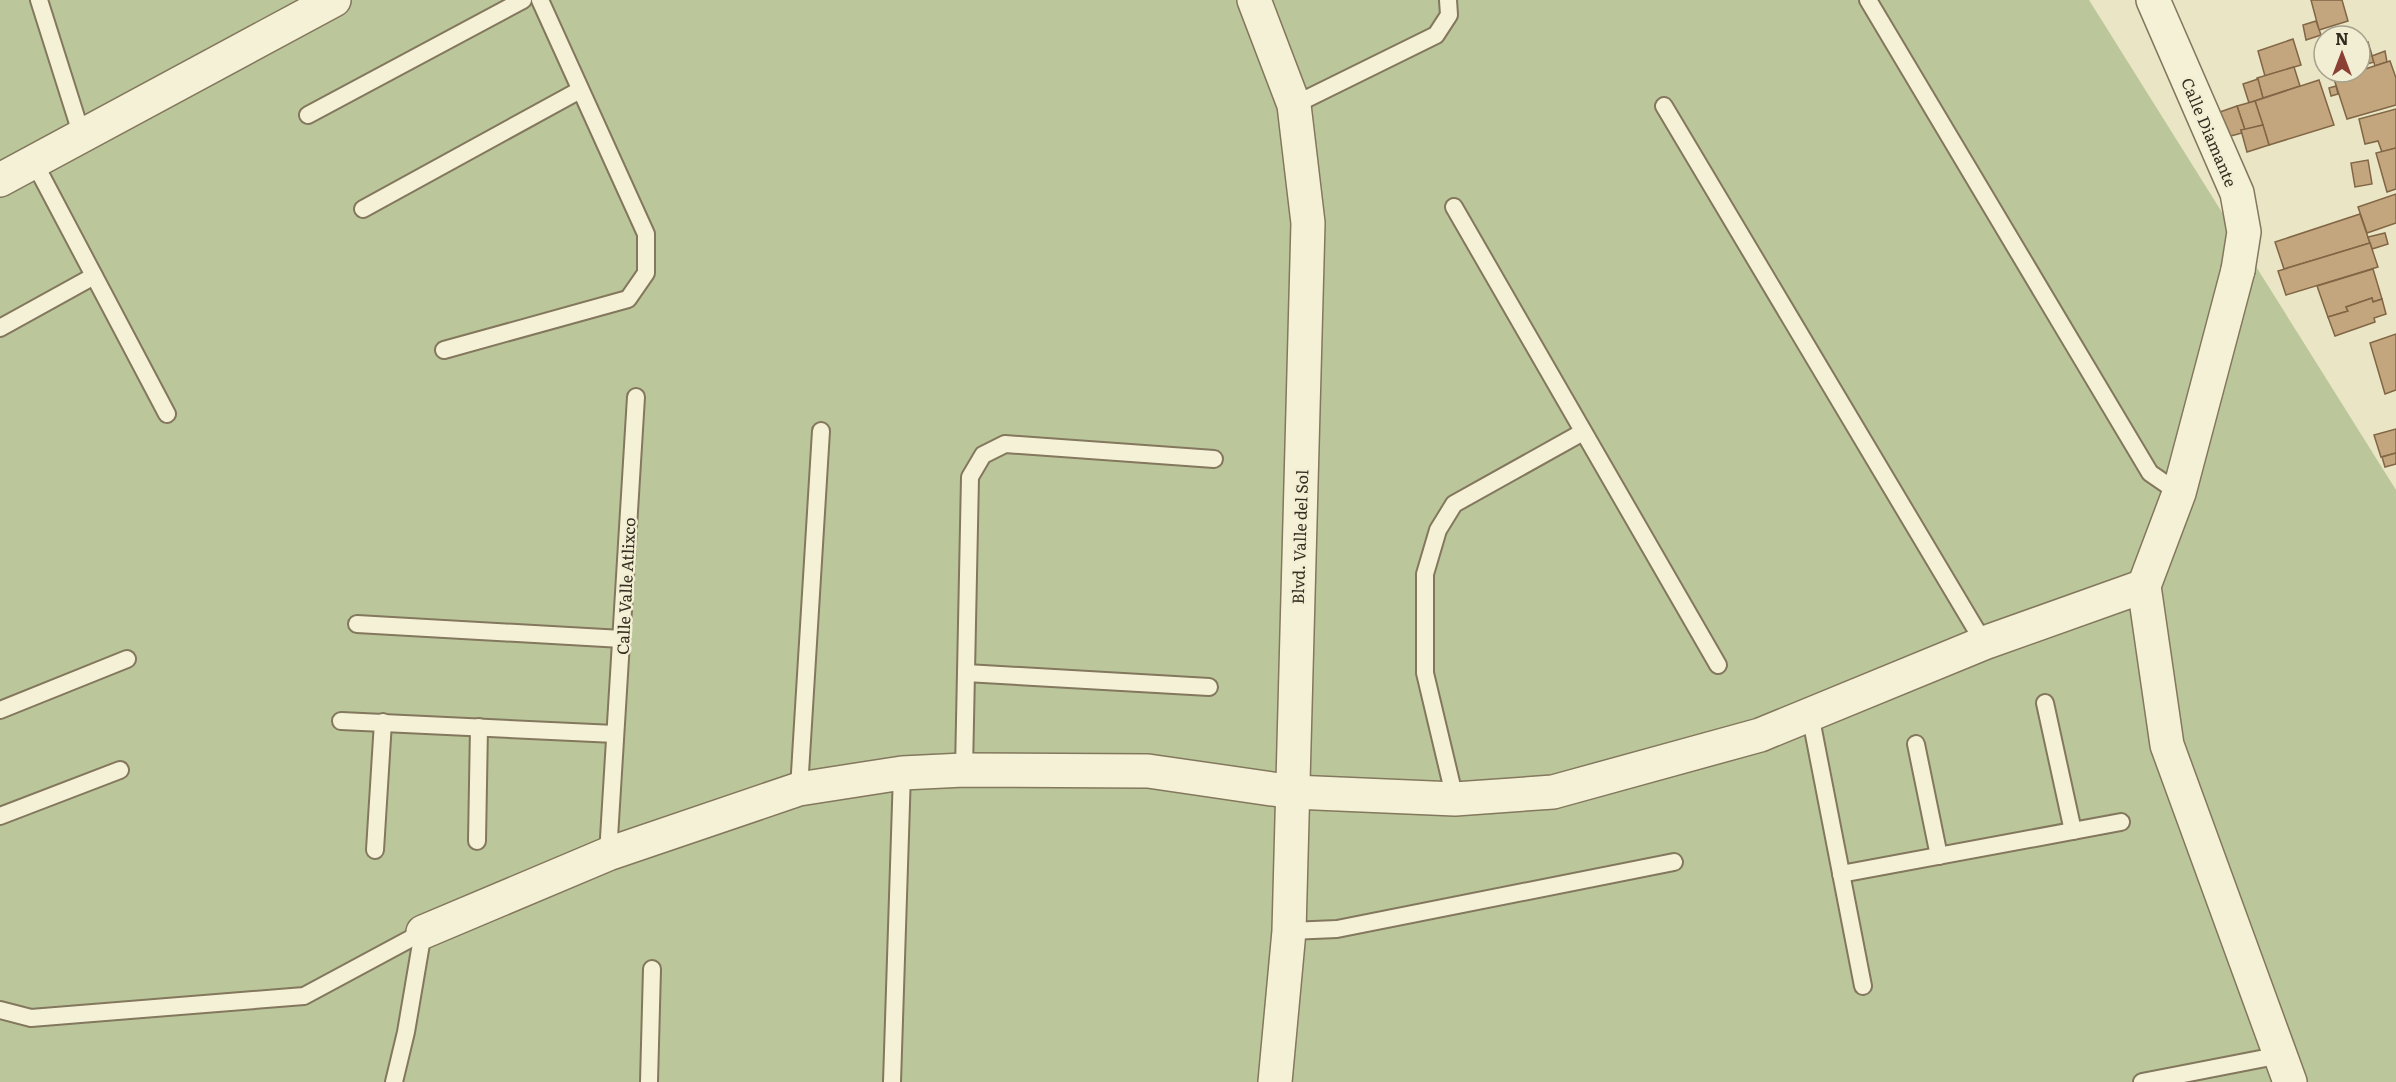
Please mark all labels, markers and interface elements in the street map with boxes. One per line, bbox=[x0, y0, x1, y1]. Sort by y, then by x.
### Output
north arrow bbox=[2312, 24, 2372, 84]
text: N bbox=[2335, 26, 2349, 50]
street label: Calle Diamante bbox=[2176, 74, 2244, 190]
street label: Blvd. Valle del Sol bbox=[1285, 469, 1313, 605]
street label: Calle Valle Atlixco bbox=[609, 517, 641, 655]

